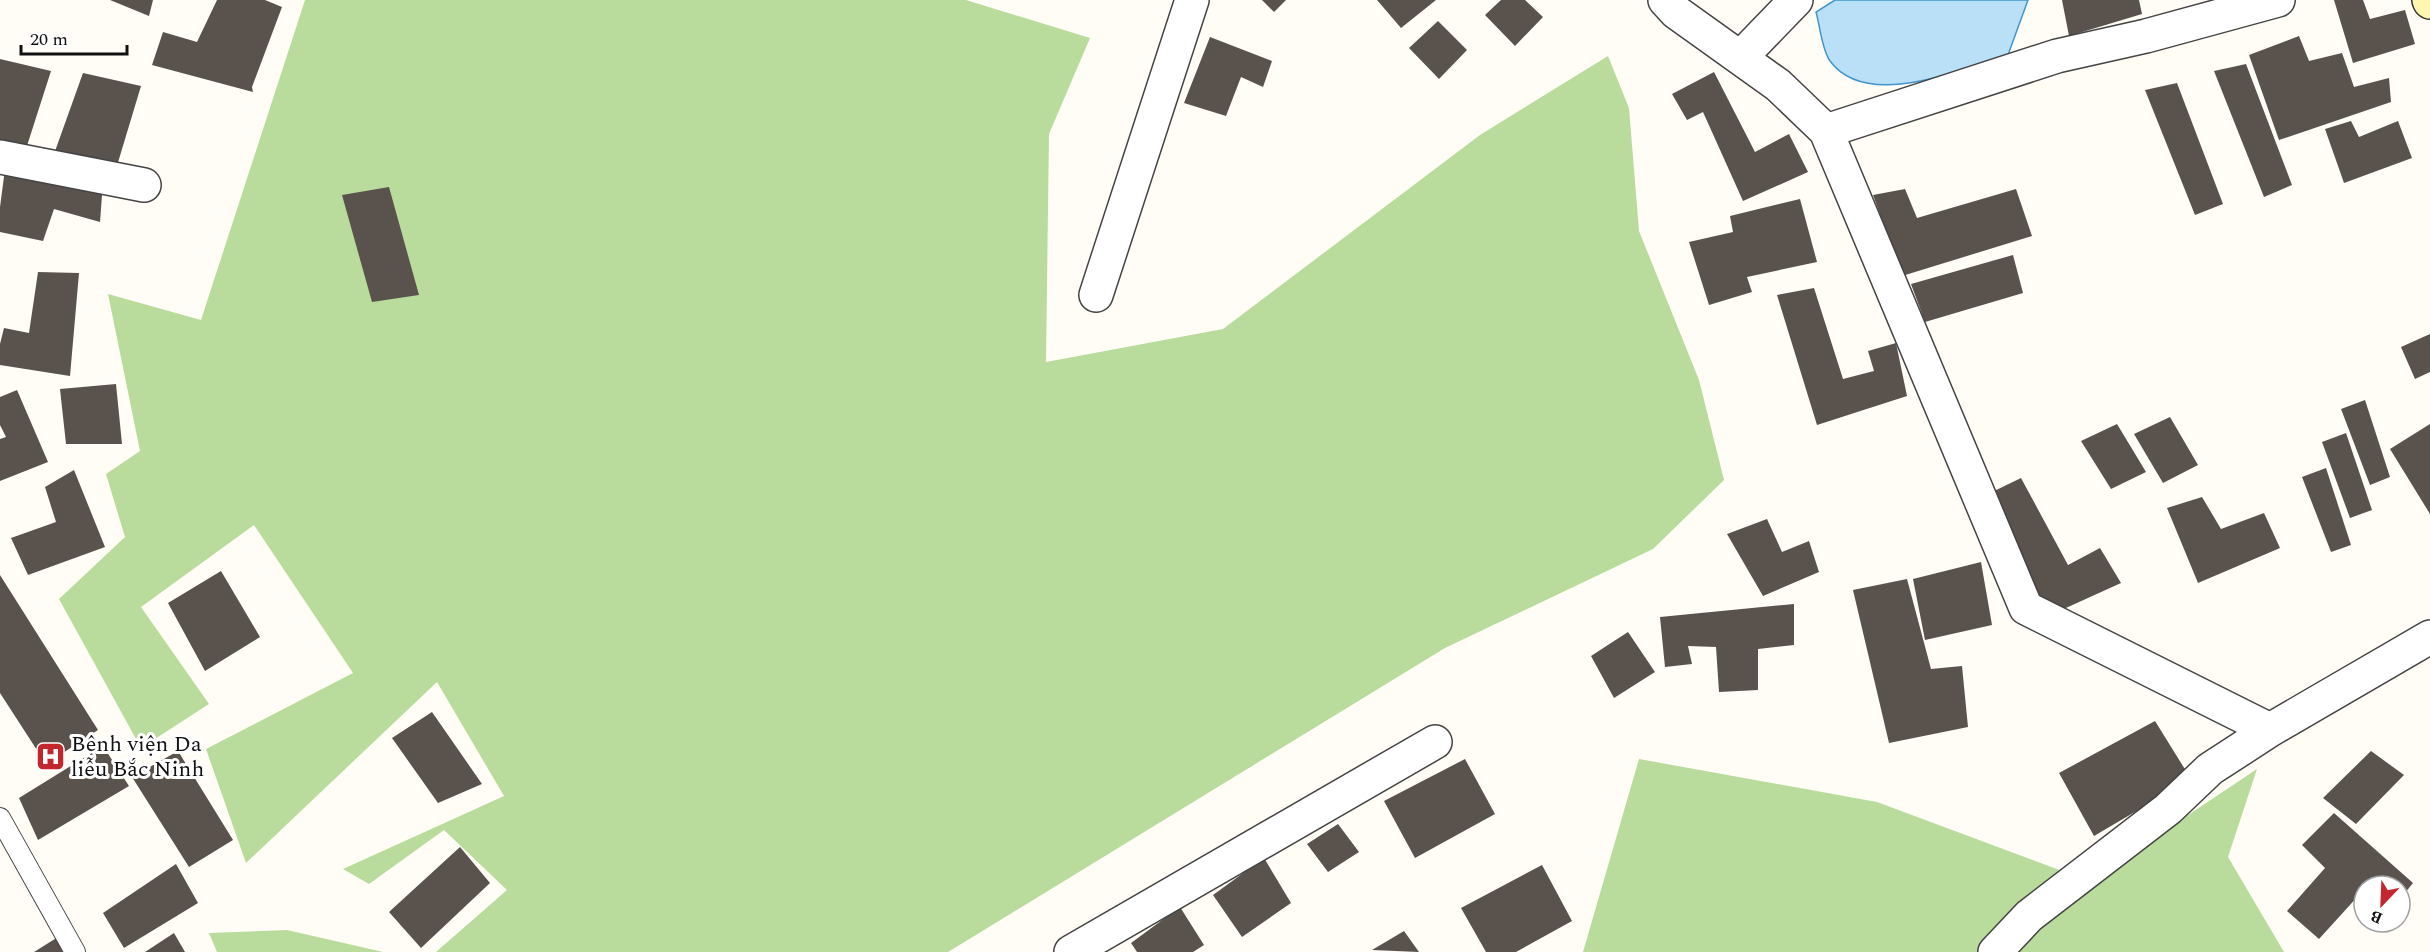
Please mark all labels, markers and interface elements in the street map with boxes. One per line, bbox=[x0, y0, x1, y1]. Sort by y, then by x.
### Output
scale bar bbox=[21, 18, 128, 56]
text: 20 m bbox=[30, 26, 68, 53]
place label: Bệnh viện Da liễu Bắc Ninh bbox=[71, 728, 204, 786]
hospital icon: Bệnh viện Da liễu Bắc Ninh bbox=[34, 741, 66, 773]
north arrow bbox=[2352, 874, 2412, 934]
text: B bbox=[2367, 904, 2386, 930]

